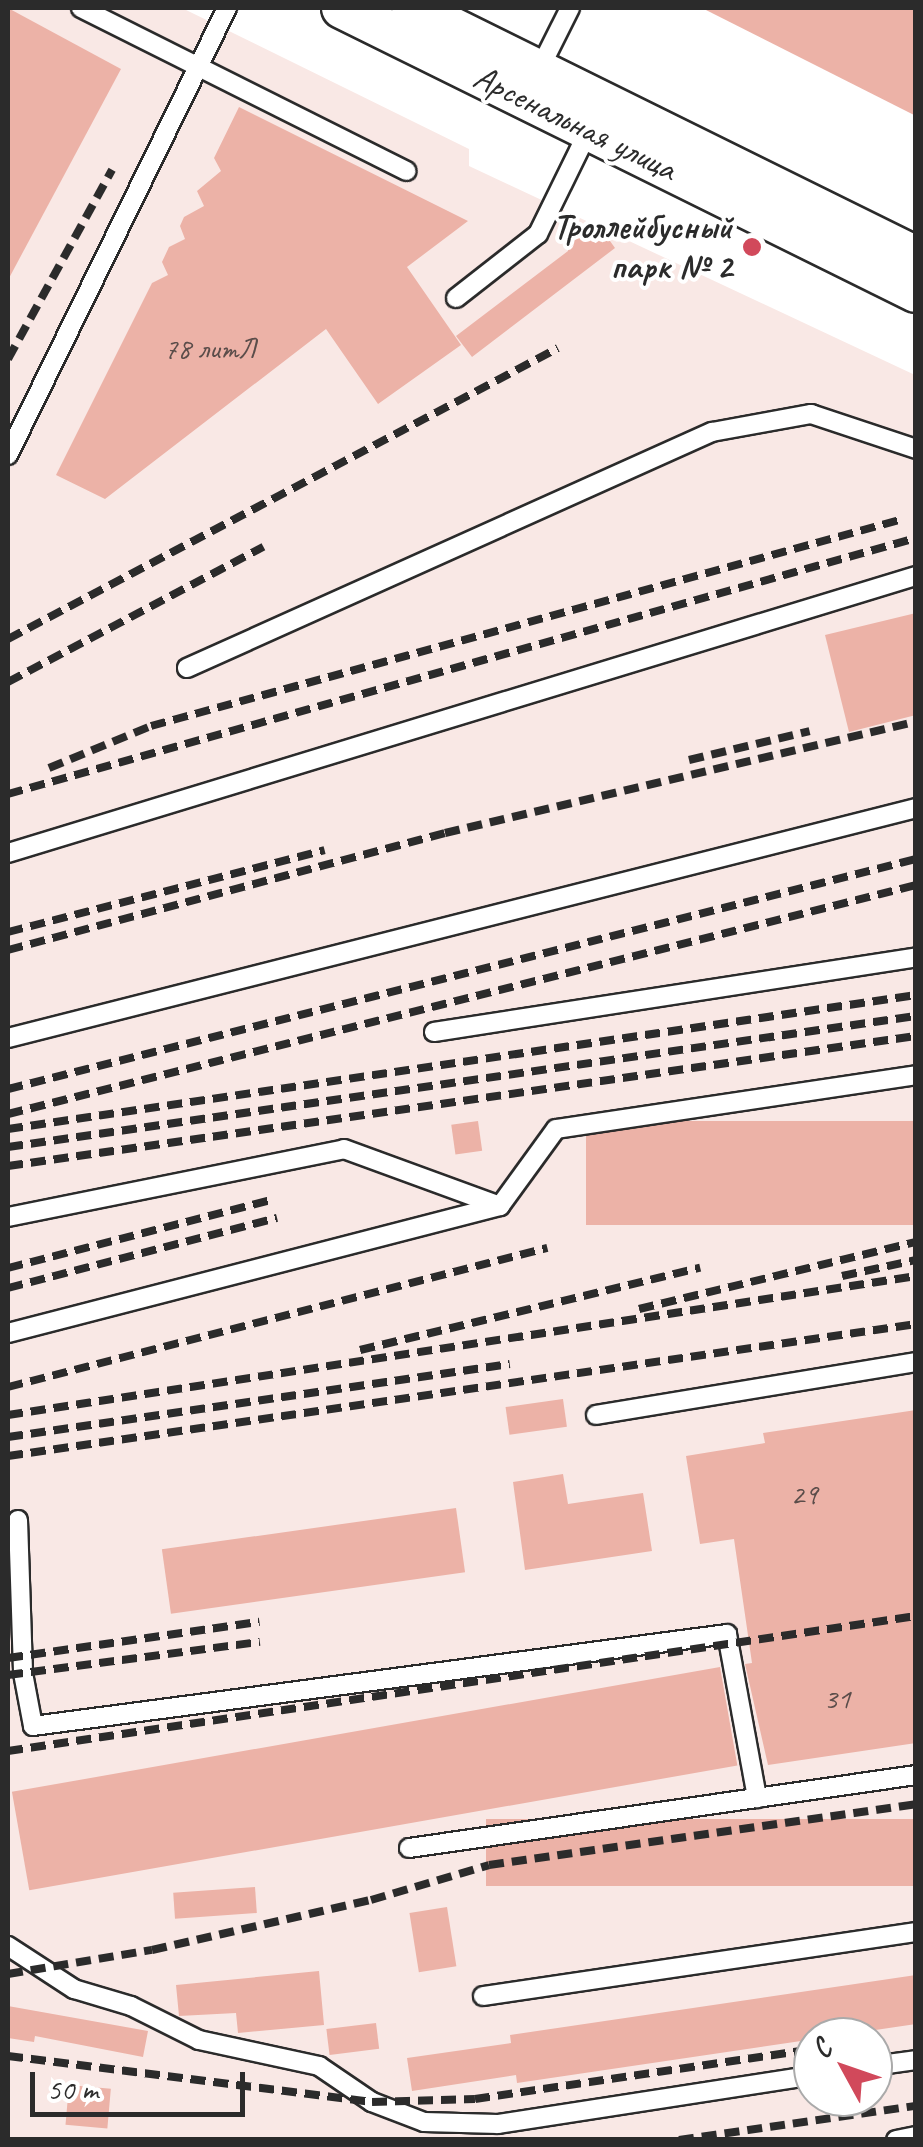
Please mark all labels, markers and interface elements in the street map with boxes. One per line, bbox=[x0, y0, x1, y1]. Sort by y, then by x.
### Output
street label: Арсенальная улица bbox=[466, 55, 684, 191]
place label: Троллейбусный парк № 2 bbox=[553, 206, 732, 288]
marker: Троллейбусный парк № 2 bbox=[741, 236, 763, 258]
house number: 78 литЛ bbox=[164, 330, 256, 366]
house number: 29 bbox=[791, 1476, 817, 1512]
house number: 31 bbox=[824, 1680, 850, 1716]
north arrow bbox=[793, 2017, 893, 2117]
text: С bbox=[803, 2032, 839, 2065]
scale bar bbox=[35, 2052, 250, 2114]
text: 50 m bbox=[47, 2070, 98, 2108]

